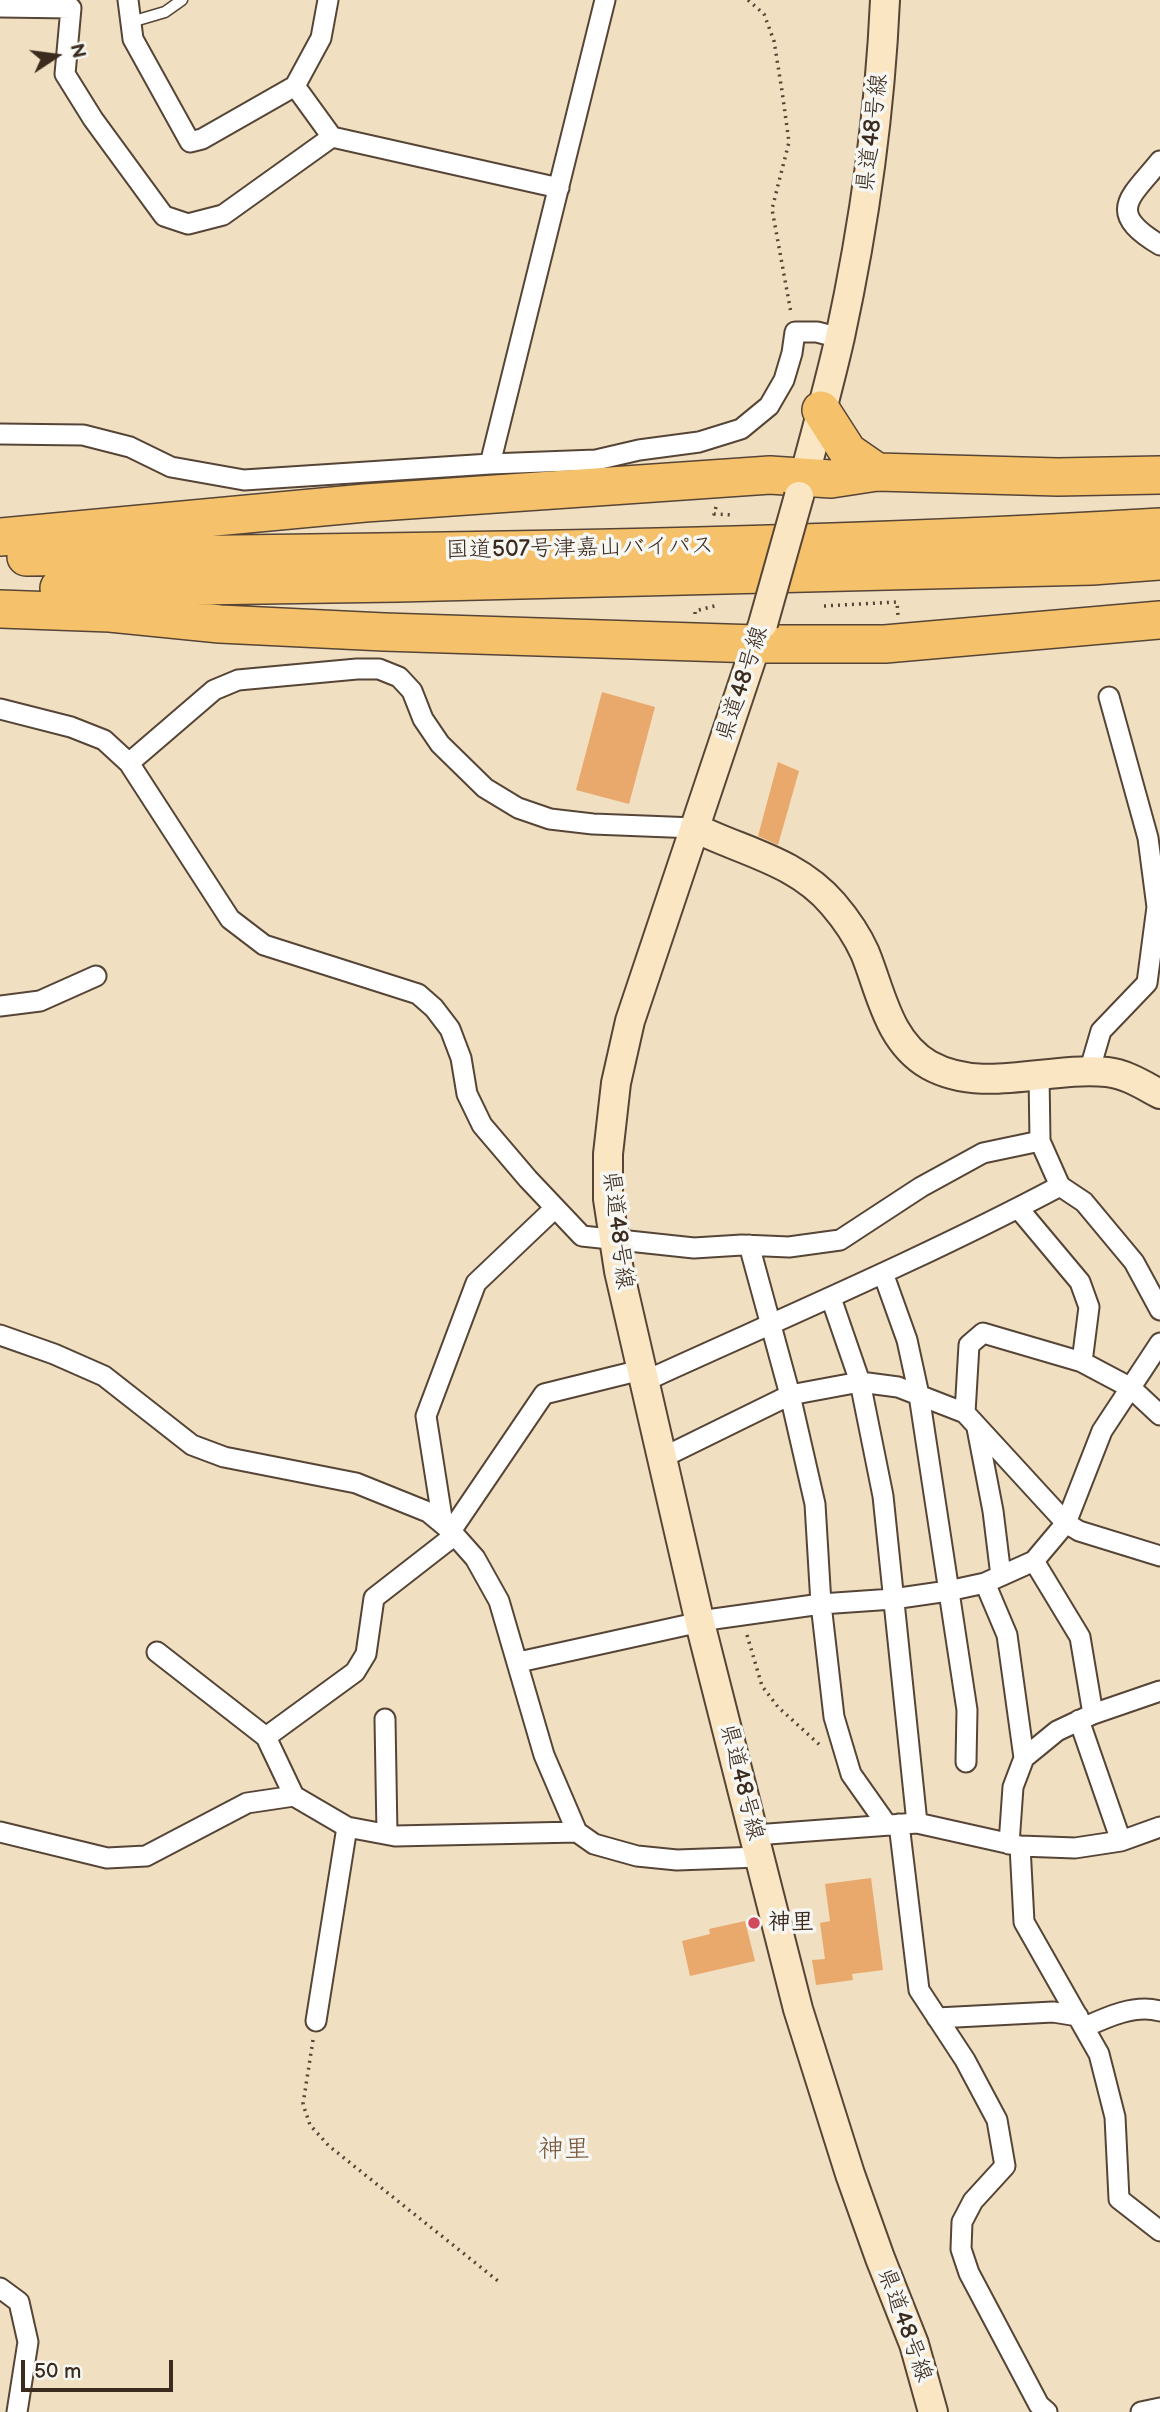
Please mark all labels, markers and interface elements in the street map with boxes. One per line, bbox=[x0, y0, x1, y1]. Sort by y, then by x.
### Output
north arrow bbox=[21, 21, 91, 91]
text: N bbox=[64, 42, 90, 61]
street label: 県道48号線 bbox=[852, 72, 894, 194]
street label: 国道507号津嘉山バイパス bbox=[446, 533, 714, 565]
street label: 県道48号線 bbox=[711, 623, 775, 745]
street label: 県道48号線 bbox=[596, 1169, 638, 1291]
street label: 県道48号線 bbox=[713, 1721, 769, 1843]
place label: 神里 bbox=[768, 1909, 814, 1937]
marker: 神里 bbox=[746, 1915, 762, 1931]
district label: 神里 bbox=[538, 2134, 590, 2166]
street label: 県道48号線 bbox=[871, 2264, 937, 2386]
scale bar bbox=[24, 2346, 177, 2390]
text: 50 m bbox=[34, 2359, 81, 2384]

